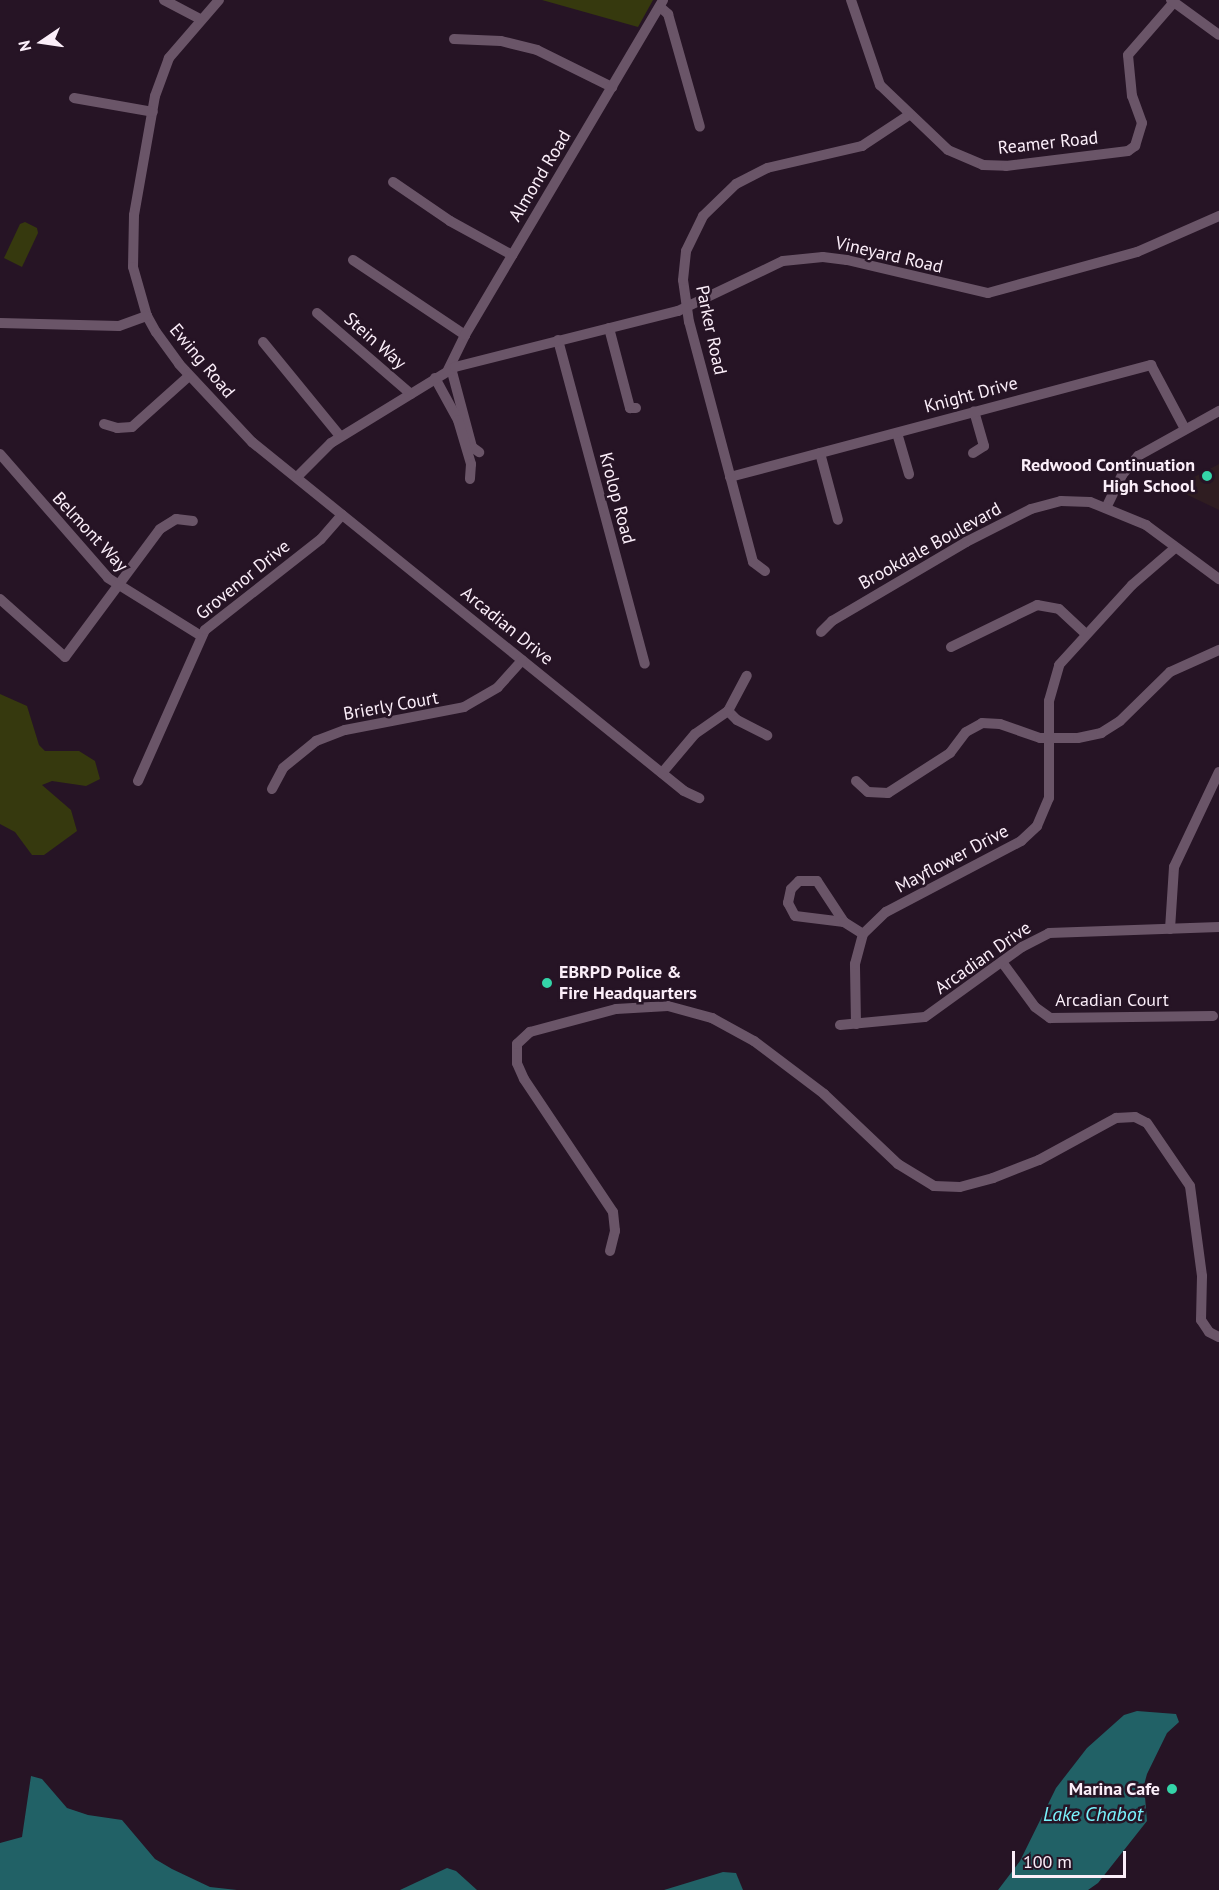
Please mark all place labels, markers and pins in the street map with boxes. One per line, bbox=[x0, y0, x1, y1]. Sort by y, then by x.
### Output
place label: Redwood Continuation High School bbox=[1021, 455, 1195, 498]
marker: Redwood Continuation High School bbox=[1200, 469, 1214, 483]
place label: EBRPD Police & Fire Headquarters bbox=[559, 962, 697, 1004]
marker: EBRPD Police & Fire Headquarters bbox=[540, 976, 554, 990]
place label: Marina Cafe bbox=[1069, 1778, 1160, 1800]
marker: Marina Cafe bbox=[1165, 1782, 1179, 1796]

